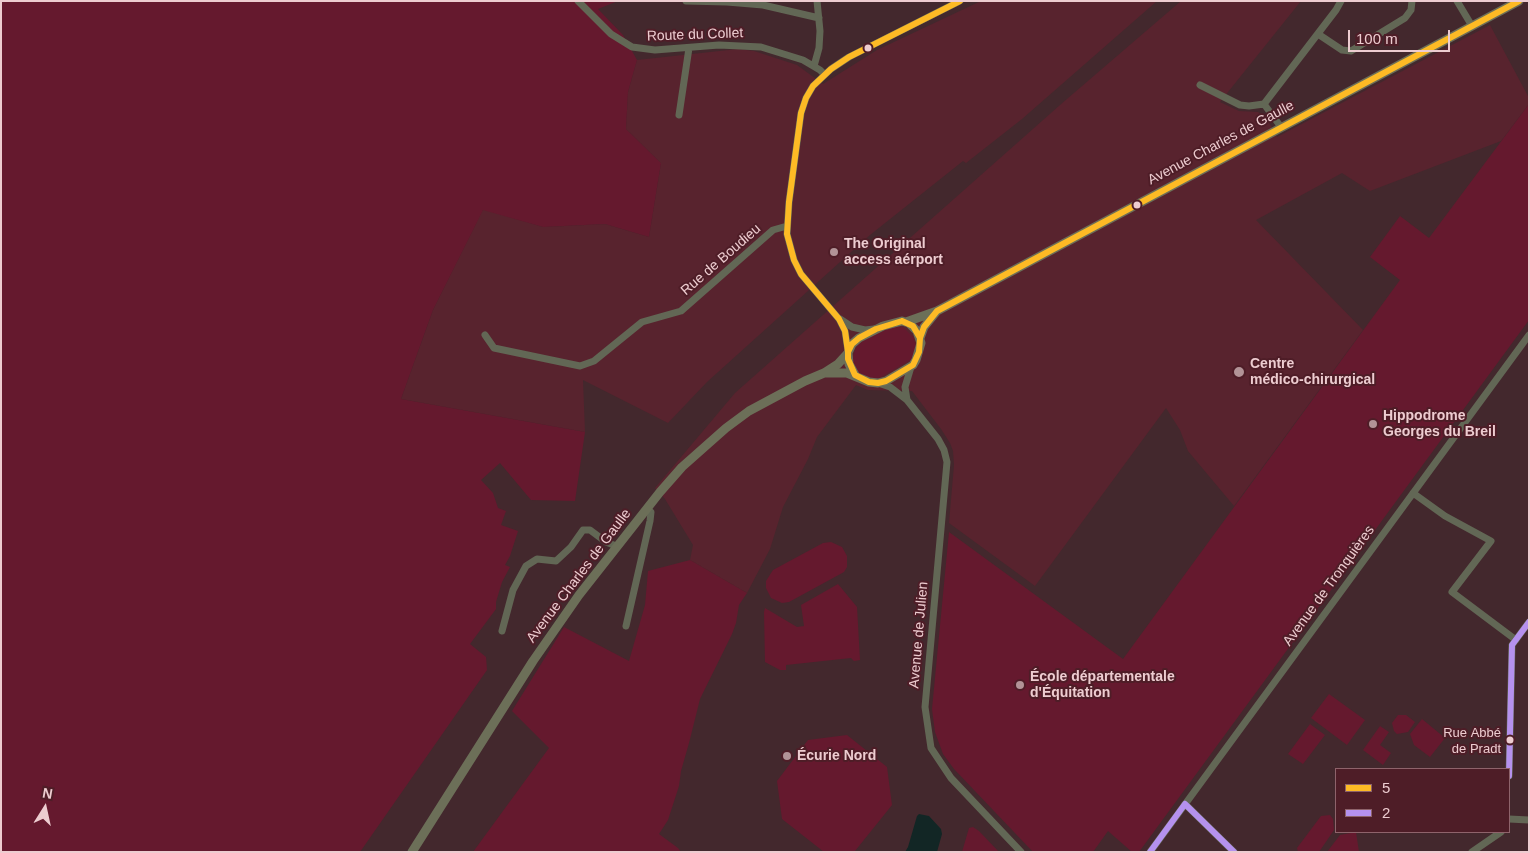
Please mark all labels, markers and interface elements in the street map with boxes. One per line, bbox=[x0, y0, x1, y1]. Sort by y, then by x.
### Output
scale bar bbox=[1350, 20, 1452, 52]
street label: Route du Collet bbox=[646, 25, 744, 45]
text: 100 m bbox=[1356, 30, 1398, 47]
unlabelled marker bbox=[863, 43, 873, 53]
street label: Avenue Charles de Gaulle bbox=[1145, 97, 1297, 189]
unlabelled marker bbox=[1132, 200, 1142, 210]
street label: Rue de Boudieu bbox=[678, 221, 764, 299]
place label: The Original access aérport bbox=[844, 236, 943, 268]
marker: The Original access aérport bbox=[828, 246, 840, 258]
place label: Centre médico-chirurgical bbox=[1250, 356, 1375, 388]
marker: Centre médico-chirurgical bbox=[1232, 365, 1246, 379]
place label: Hippodrome Georges du Breil bbox=[1383, 408, 1496, 441]
marker: Hippodrome Georges du Breil bbox=[1367, 418, 1379, 430]
street label: Avenue Charles de Gaulle bbox=[523, 506, 635, 646]
street label: Avenue de Tronquières bbox=[1280, 523, 1378, 649]
street label: Avenue de Julien bbox=[906, 581, 932, 689]
place label: École départementale d'Équitation bbox=[1030, 669, 1175, 702]
marker: École départementale d'Équitation bbox=[1014, 679, 1026, 691]
place label: Rue Abbé de Pradt bbox=[1443, 725, 1501, 756]
marker: Rue Abbé de Pradt bbox=[1505, 735, 1515, 745]
place label: Écurie Nord bbox=[797, 748, 876, 764]
marker: Écurie Nord bbox=[781, 750, 793, 762]
legend bbox=[1335, 768, 1510, 833]
text: 5 bbox=[1382, 779, 1390, 796]
north arrow bbox=[20, 783, 70, 833]
text: N bbox=[41, 784, 54, 802]
text: 2 bbox=[1382, 804, 1390, 821]

